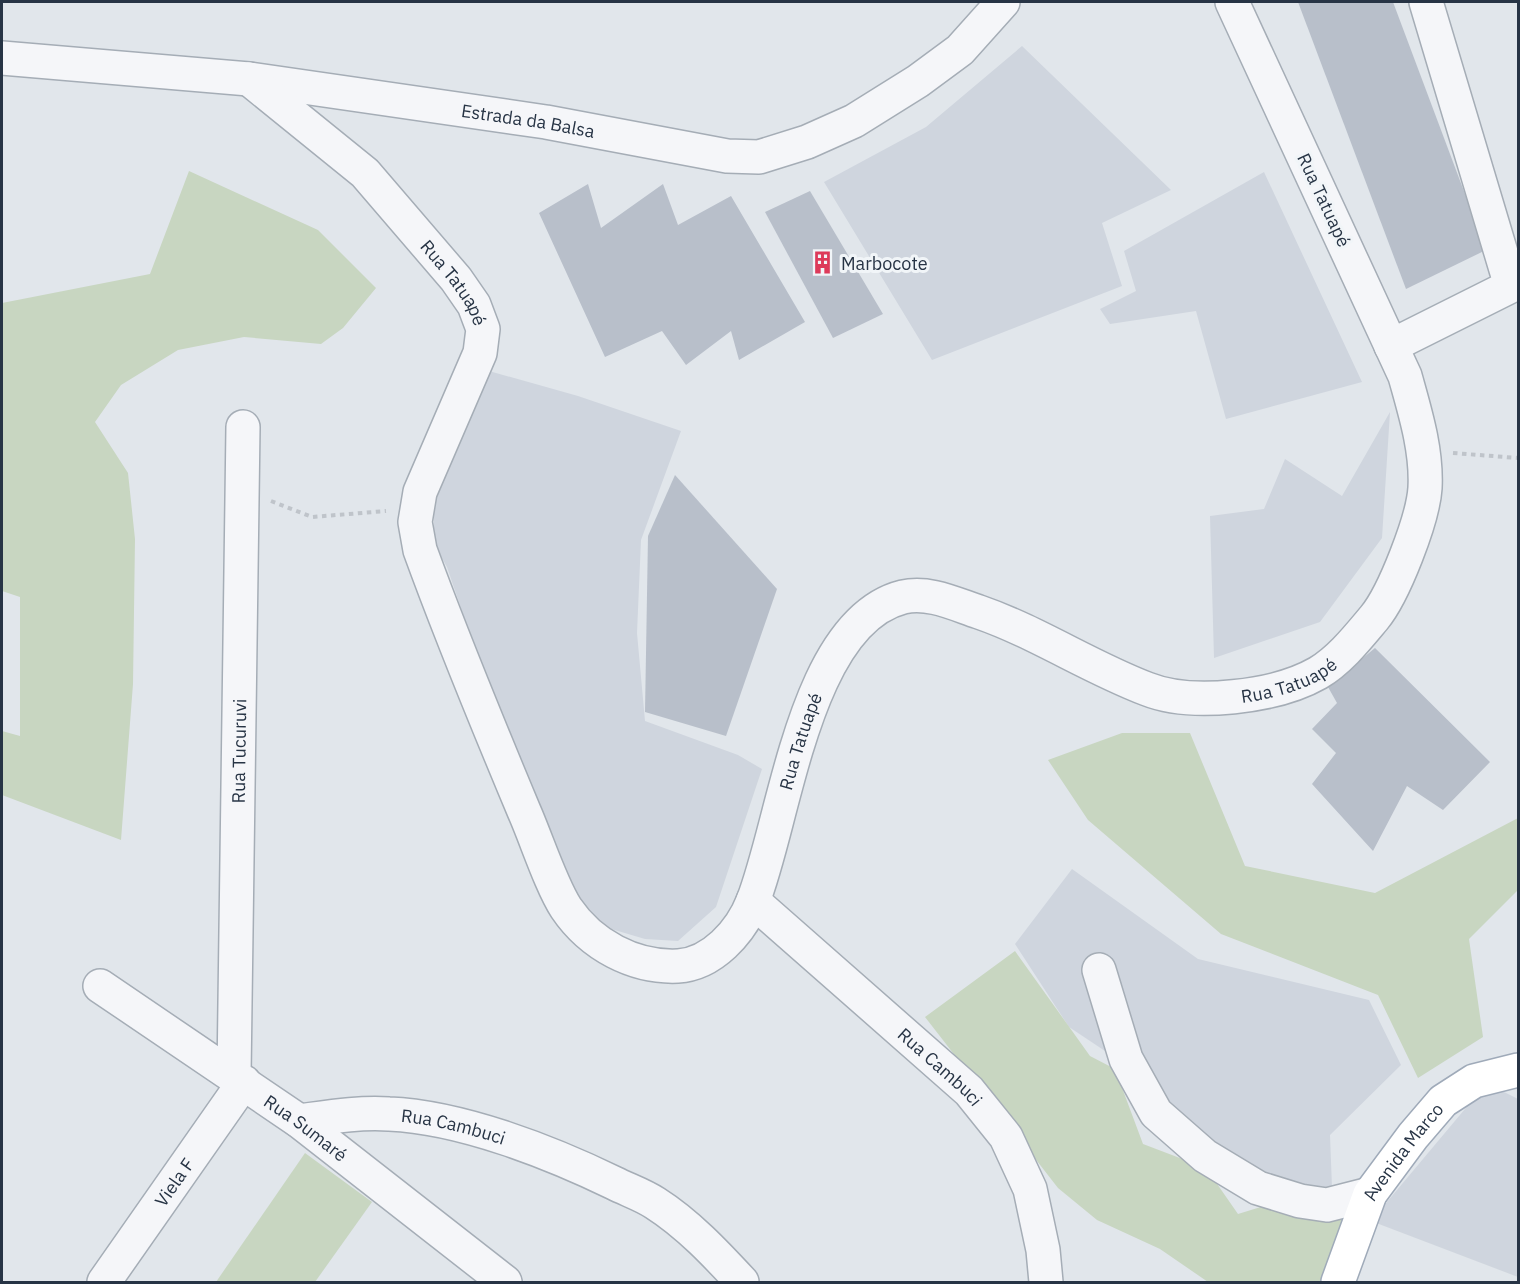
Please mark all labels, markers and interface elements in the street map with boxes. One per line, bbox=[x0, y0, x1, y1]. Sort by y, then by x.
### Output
street label: Estrada da Balsa bbox=[460, 98, 597, 143]
street label: Rua Tatuapé bbox=[1292, 149, 1356, 251]
street label: Rua Tatuapé bbox=[416, 235, 492, 329]
building icon: Marbocote bbox=[810, 250, 836, 276]
place label: Marbocote bbox=[841, 252, 928, 275]
street label: Rua Tatuapé bbox=[1239, 652, 1341, 707]
street label: Rua Tatuapé bbox=[774, 689, 827, 792]
street label: Rua Tucuruvi bbox=[226, 698, 251, 804]
street label: Rua Cambuci bbox=[893, 1022, 988, 1110]
street label: Rua Sumaré bbox=[260, 1089, 352, 1166]
street label: Avenida Marco bbox=[1357, 1098, 1448, 1204]
street label: Rua Cambuci bbox=[400, 1103, 509, 1149]
street label: Viela F bbox=[149, 1153, 199, 1211]

